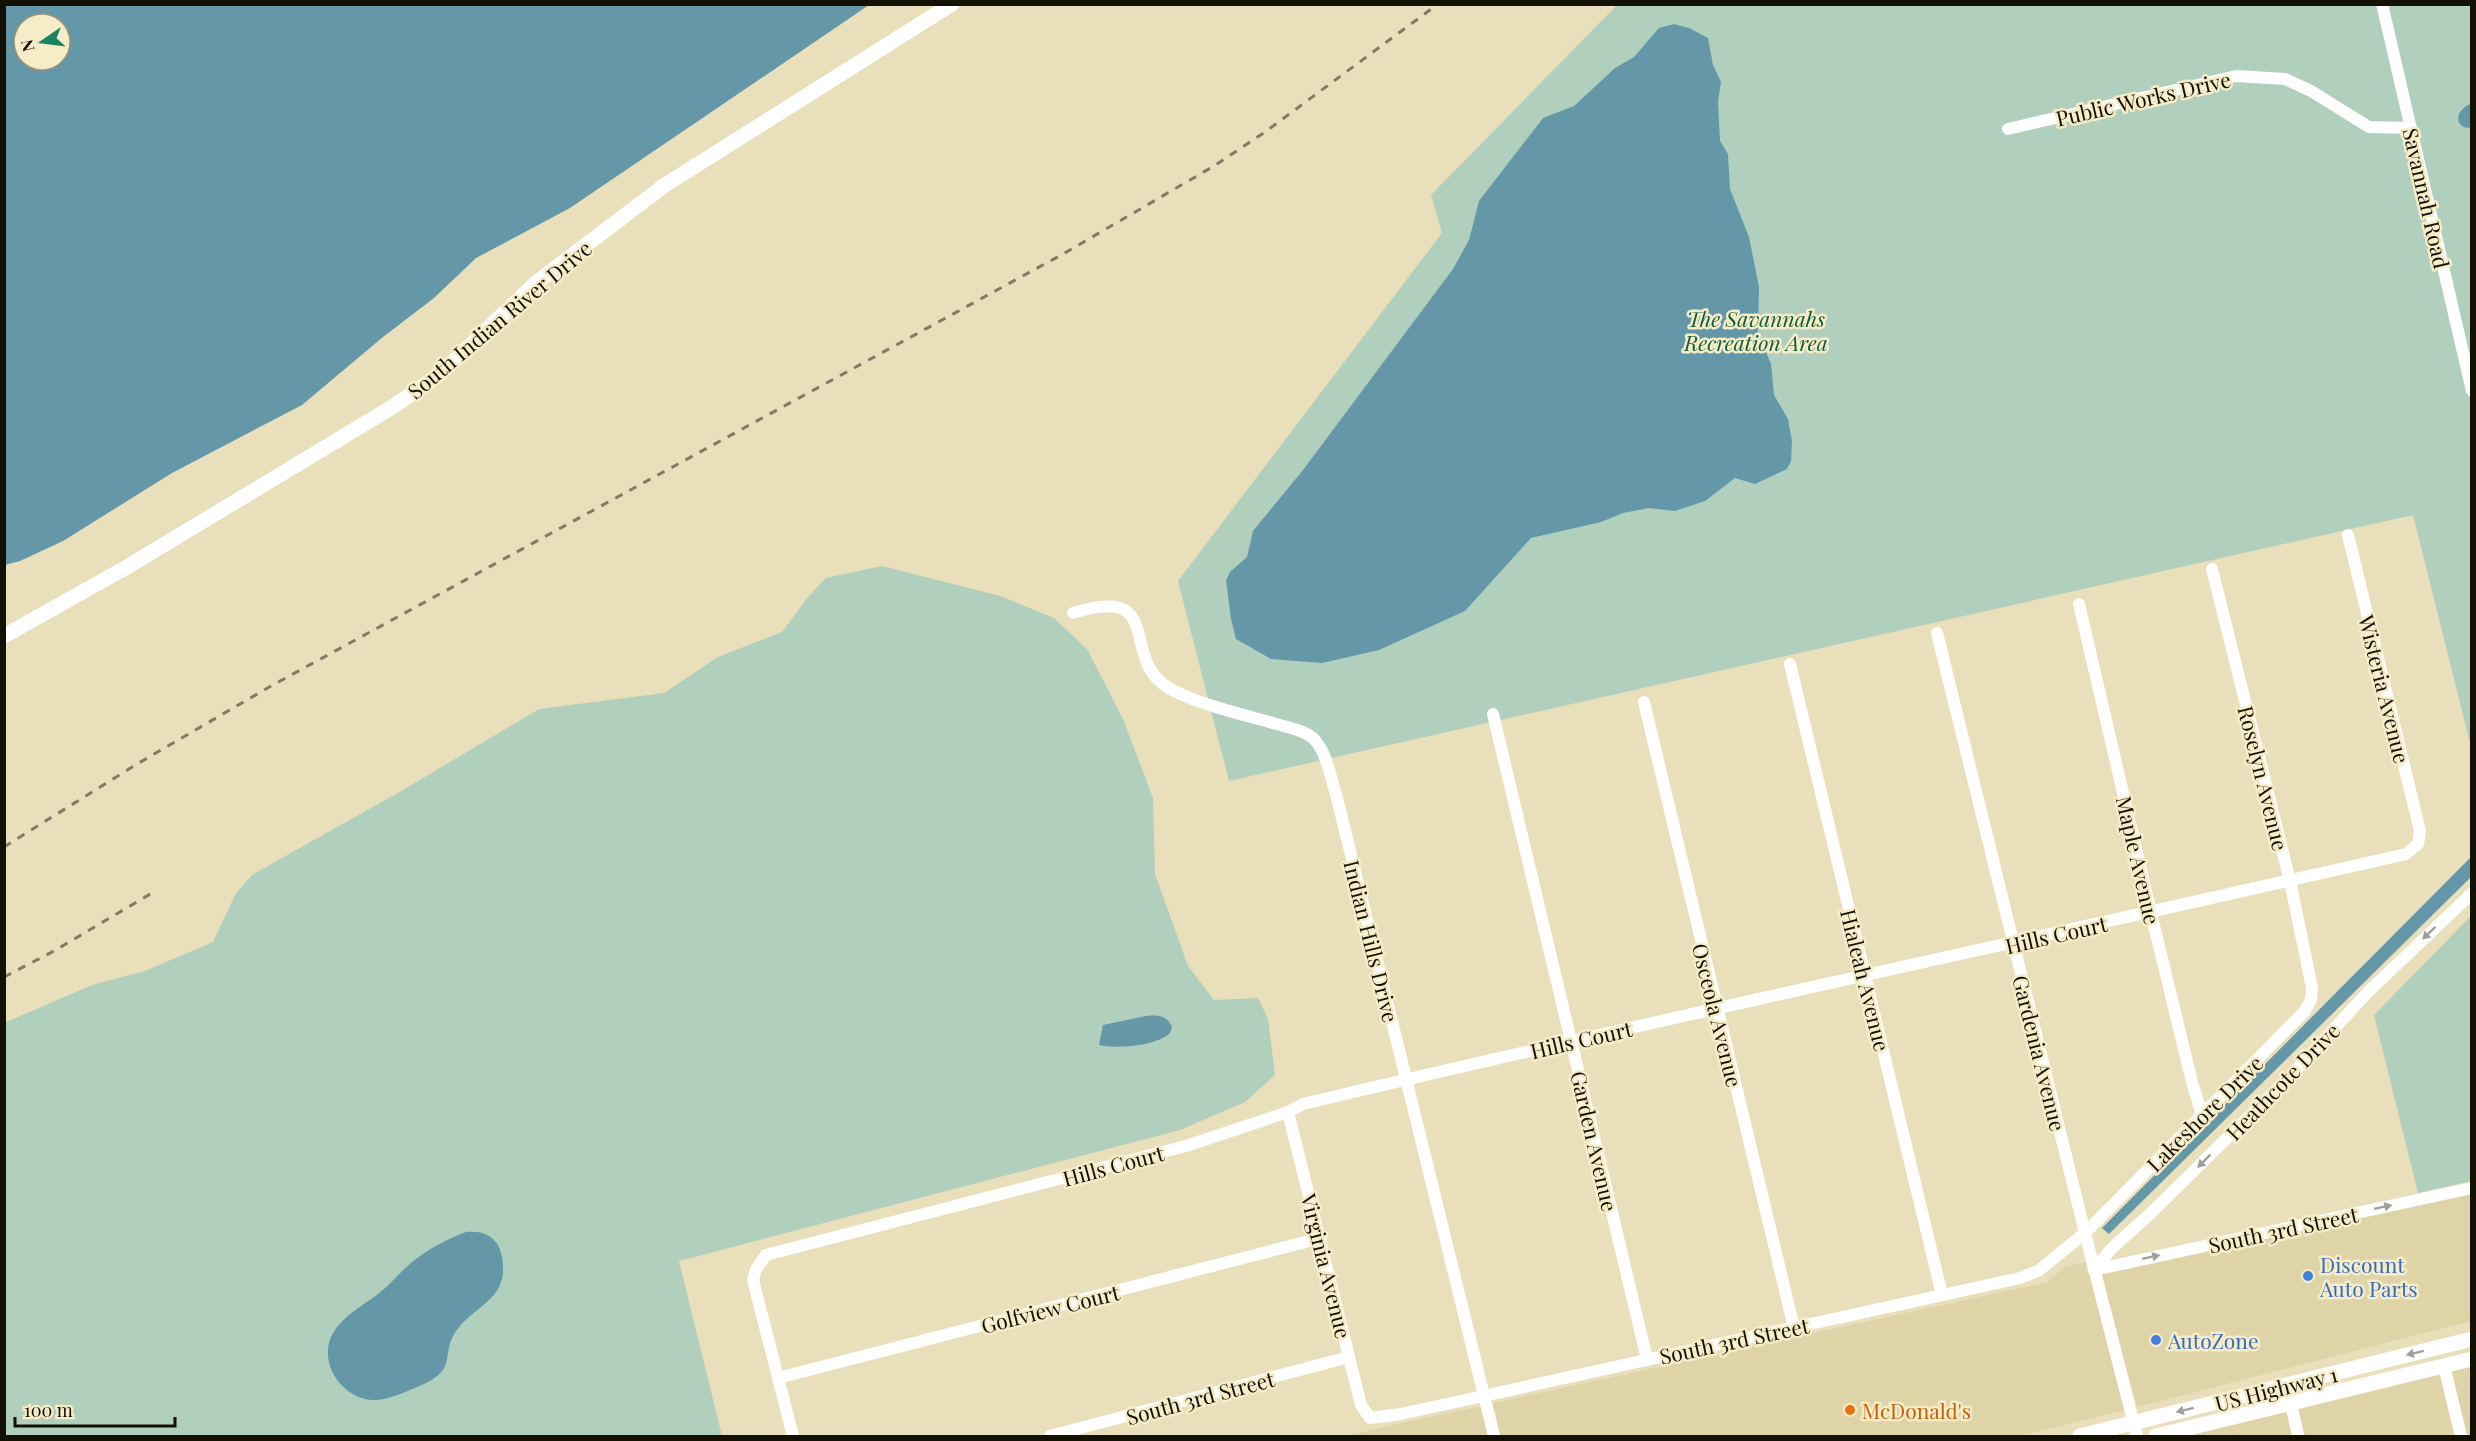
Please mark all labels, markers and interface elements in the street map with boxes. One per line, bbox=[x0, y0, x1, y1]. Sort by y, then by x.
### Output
north arrow bbox=[12, 12, 72, 72]
text: N bbox=[15, 37, 39, 54]
street label: Public Works Drive bbox=[2053, 64, 2233, 132]
street label: Savannah Road bbox=[2397, 125, 2457, 271]
street label: South Indian River Drive bbox=[401, 234, 597, 404]
park label: The Savannahs Recreation Area bbox=[1683, 304, 1828, 356]
street label: Wisteria Avenue bbox=[2353, 611, 2417, 766]
street label: Roselyn Avenue bbox=[2233, 703, 2295, 853]
street label: Maple Avenue bbox=[2111, 793, 2167, 927]
street label: Indian Hills Drive bbox=[1338, 857, 1406, 1025]
street label: Hialeah Avenue bbox=[1835, 906, 1897, 1054]
street label: Hills Court bbox=[2002, 909, 2110, 959]
one-way arrow bbox=[2422, 926, 2437, 940]
street label: Osceola Avenue bbox=[1687, 940, 1749, 1090]
street label: Gardenia Avenue bbox=[2007, 972, 2073, 1134]
street label: Hills Court bbox=[1527, 1014, 1635, 1064]
street label: Heathcote Drive bbox=[2219, 1016, 2345, 1146]
street label: Lakeshore Drive bbox=[2140, 1049, 2268, 1177]
street label: Garden Avenue bbox=[1565, 1068, 1625, 1214]
street label: Hills Court bbox=[1059, 1138, 1167, 1192]
one-way arrow bbox=[2197, 1154, 2211, 1168]
street label: Virginia Avenue bbox=[1295, 1190, 1358, 1341]
street label: South 3rd Street bbox=[2206, 1199, 2361, 1259]
one-way arrow bbox=[2374, 1202, 2393, 1211]
place label: Discount Auto Parts bbox=[2319, 1250, 2418, 1302]
one-way arrow bbox=[2142, 1252, 2161, 1262]
marker: Discount Auto Parts bbox=[2301, 1269, 2315, 1283]
street label: Golfview Court bbox=[978, 1277, 1123, 1339]
street label: South 3rd Street bbox=[1657, 1310, 1812, 1370]
place label: AutoZone bbox=[2167, 1326, 2259, 1354]
marker: AutoZone bbox=[2149, 1333, 2163, 1347]
one-way arrow bbox=[2406, 1348, 2424, 1358]
street label: US Highway 1 bbox=[2212, 1359, 2341, 1417]
street label: South 3rd Street bbox=[1123, 1364, 1278, 1430]
scale bar bbox=[15, 1390, 176, 1428]
place label: McDonald's bbox=[1862, 1396, 1971, 1424]
text: 100 m bbox=[24, 1398, 73, 1422]
marker: McDonald's bbox=[1843, 1403, 1857, 1417]
one-way arrow bbox=[2176, 1406, 2194, 1416]

